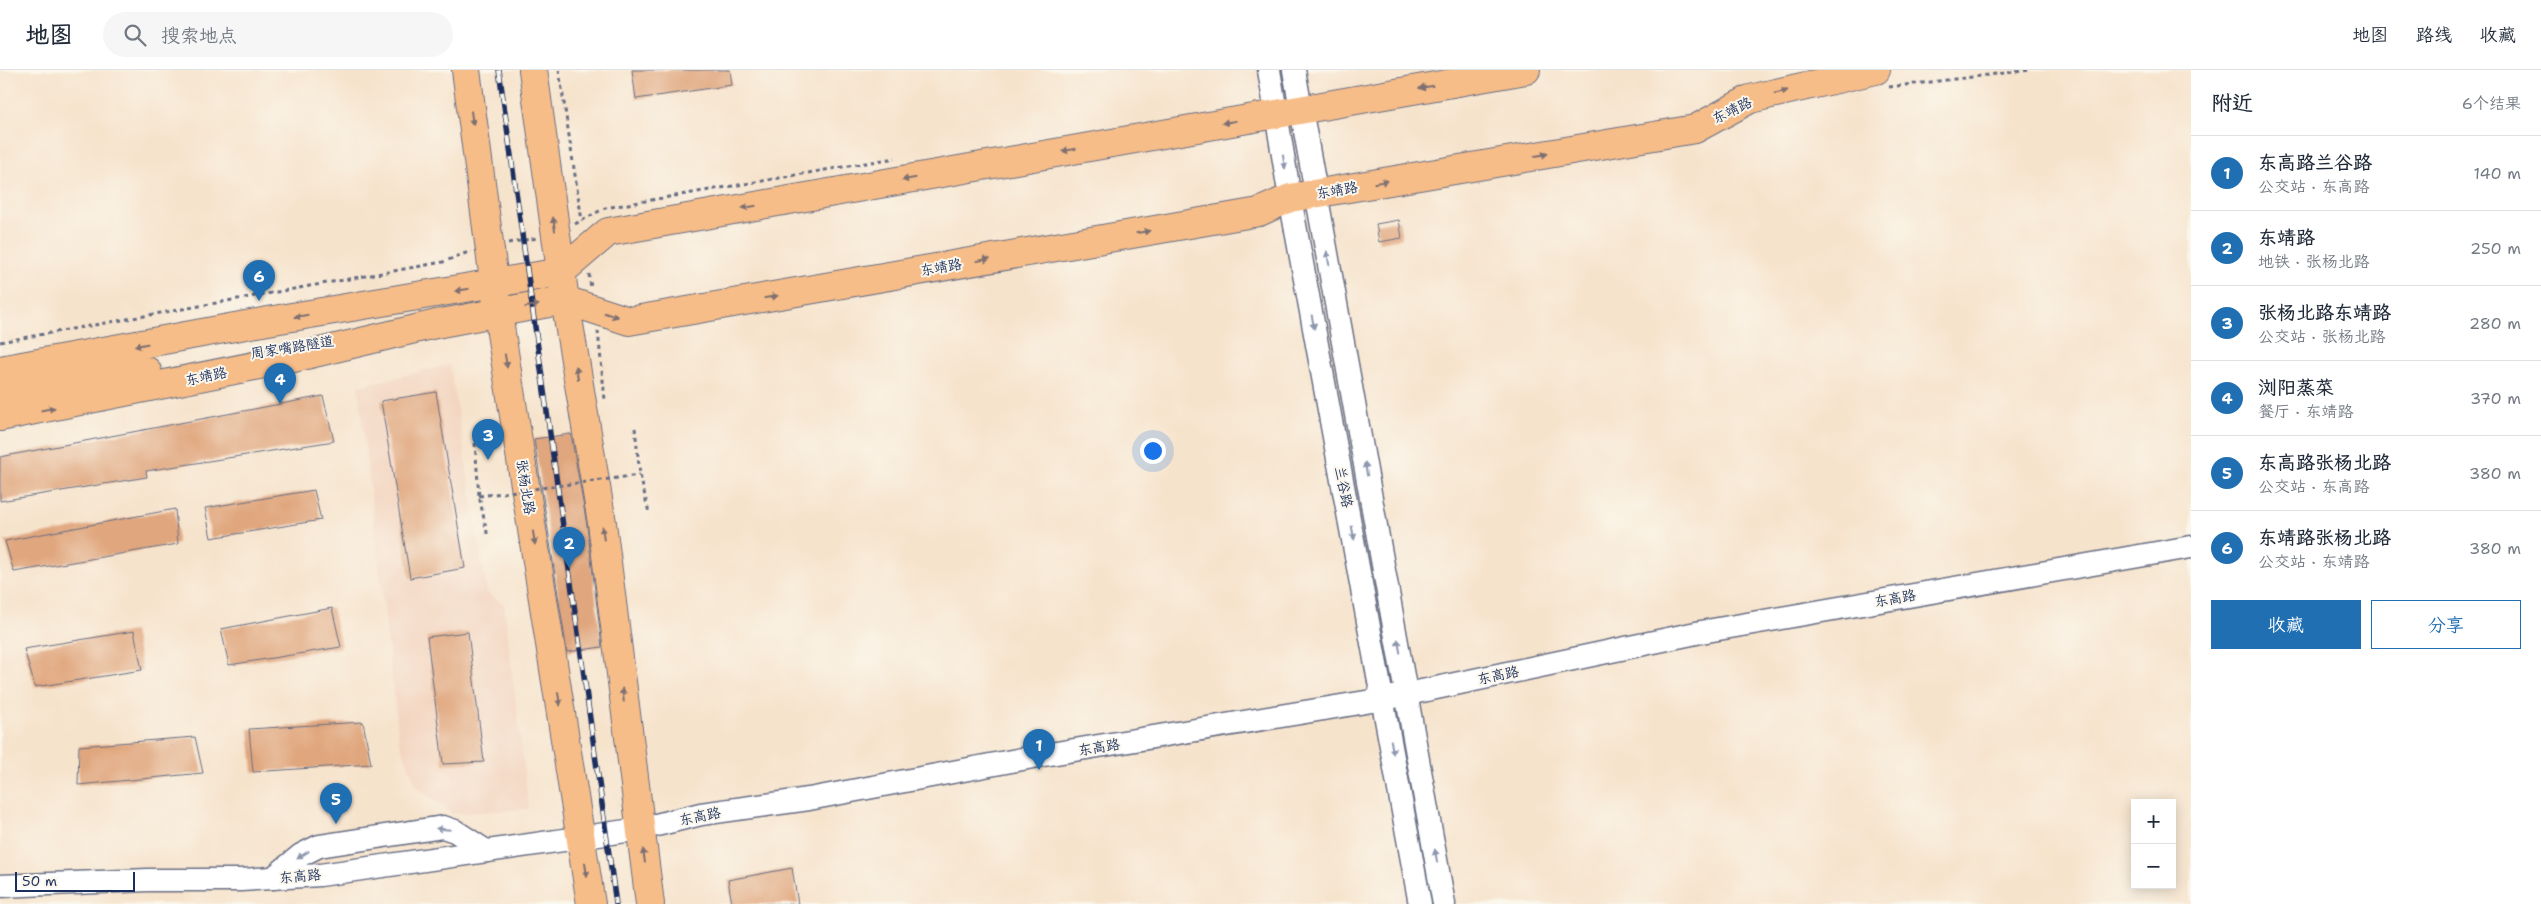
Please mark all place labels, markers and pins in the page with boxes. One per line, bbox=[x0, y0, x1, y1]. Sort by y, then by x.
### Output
pin: 6 bbox=[243, 260, 275, 301]
pin: 4 bbox=[264, 363, 296, 404]
pin: 3 bbox=[472, 419, 504, 460]
pin: 2 bbox=[553, 527, 585, 568]
pin: 1 bbox=[1023, 729, 1055, 770]
pin: 5 bbox=[320, 783, 352, 824]

